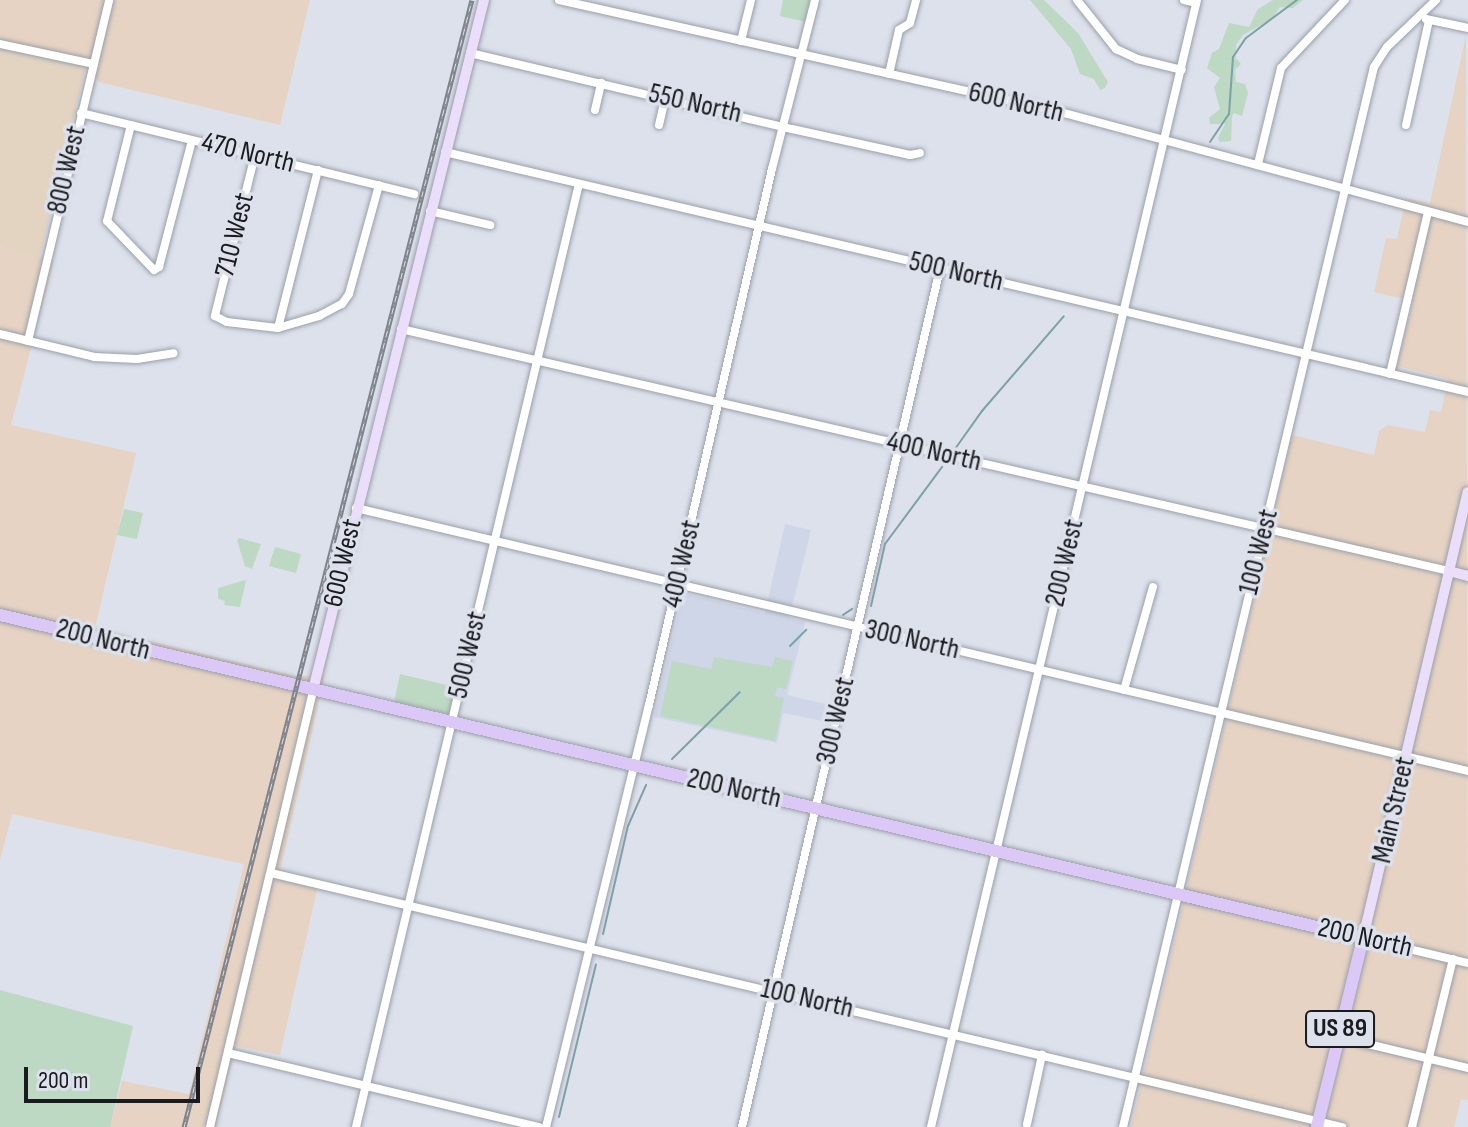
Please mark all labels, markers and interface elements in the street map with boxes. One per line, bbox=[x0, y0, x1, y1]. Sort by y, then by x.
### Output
street label: 600 North bbox=[965, 76, 1067, 130]
street label: 550 North bbox=[645, 77, 745, 131]
street label: 800 West bbox=[41, 123, 93, 217]
street label: 470 North bbox=[198, 125, 298, 181]
street label: 710 West bbox=[208, 189, 262, 281]
street label: 500 North bbox=[906, 245, 1006, 299]
street label: 400 North bbox=[883, 425, 985, 479]
street label: 100 West bbox=[1232, 506, 1286, 598]
street label: 600 West bbox=[317, 516, 369, 610]
street label: 200 West bbox=[1039, 516, 1091, 610]
street label: 400 West bbox=[656, 517, 708, 611]
street label: 500 West bbox=[442, 608, 494, 702]
street label: 200 North bbox=[52, 612, 154, 668]
street label: 300 North bbox=[861, 613, 963, 667]
street label: 300 West bbox=[810, 674, 862, 768]
street label: Main Street bbox=[1365, 754, 1423, 866]
street label: 200 North bbox=[684, 762, 784, 816]
street label: 200 North bbox=[1315, 911, 1415, 965]
street label: 100 North bbox=[757, 972, 857, 1026]
road number: US 89 bbox=[1304, 1007, 1376, 1051]
scale bar bbox=[28, 1051, 204, 1101]
text: 200 m bbox=[38, 1066, 89, 1095]

